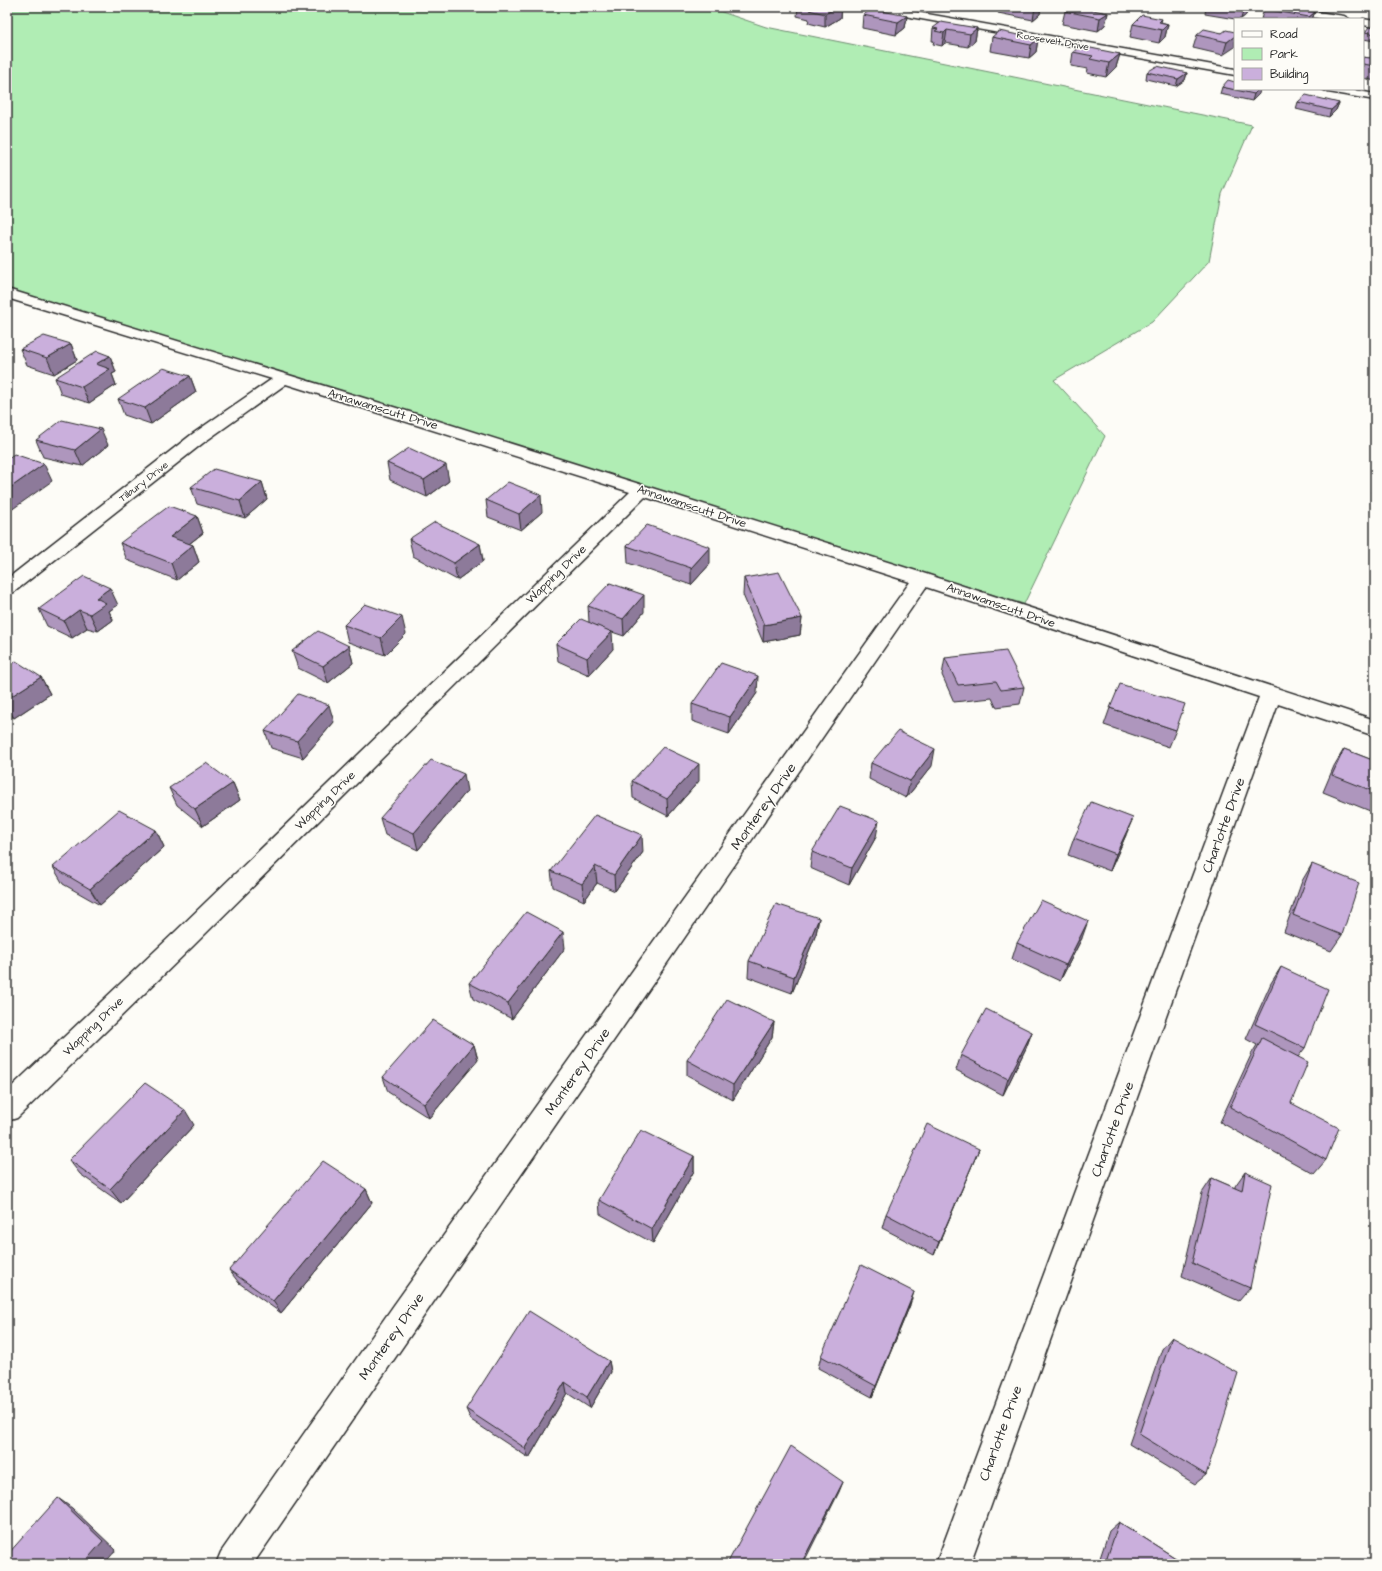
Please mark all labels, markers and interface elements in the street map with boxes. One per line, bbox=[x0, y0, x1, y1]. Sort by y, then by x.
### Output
legend bbox=[1234, 18, 1364, 90]
text: Road bbox=[1270, 26, 1298, 43]
street label: Roosevelt Drive bbox=[1016, 28, 1091, 54]
text: Park bbox=[1270, 46, 1298, 63]
text: Building bbox=[1270, 66, 1308, 84]
street label: Annawamscutt Drive bbox=[326, 385, 440, 434]
street label: Tilbury Drive bbox=[116, 458, 172, 506]
street label: Annawamscutt Drive bbox=[635, 481, 749, 532]
street label: Wapping Drive bbox=[522, 541, 592, 608]
street label: Annawamscutt Drive bbox=[944, 579, 1058, 632]
street label: Monterey Drive bbox=[726, 759, 802, 854]
street label: Wapping Drive bbox=[291, 767, 361, 834]
street label: Charlotte Drive bbox=[1197, 775, 1251, 876]
street label: Wapping Drive bbox=[59, 993, 129, 1060]
street label: Monterey Drive bbox=[540, 1024, 616, 1119]
street label: Charlotte Drive bbox=[1086, 1079, 1140, 1180]
street label: Monterey Drive bbox=[354, 1289, 430, 1384]
street label: Charlotte Drive bbox=[974, 1383, 1028, 1484]

